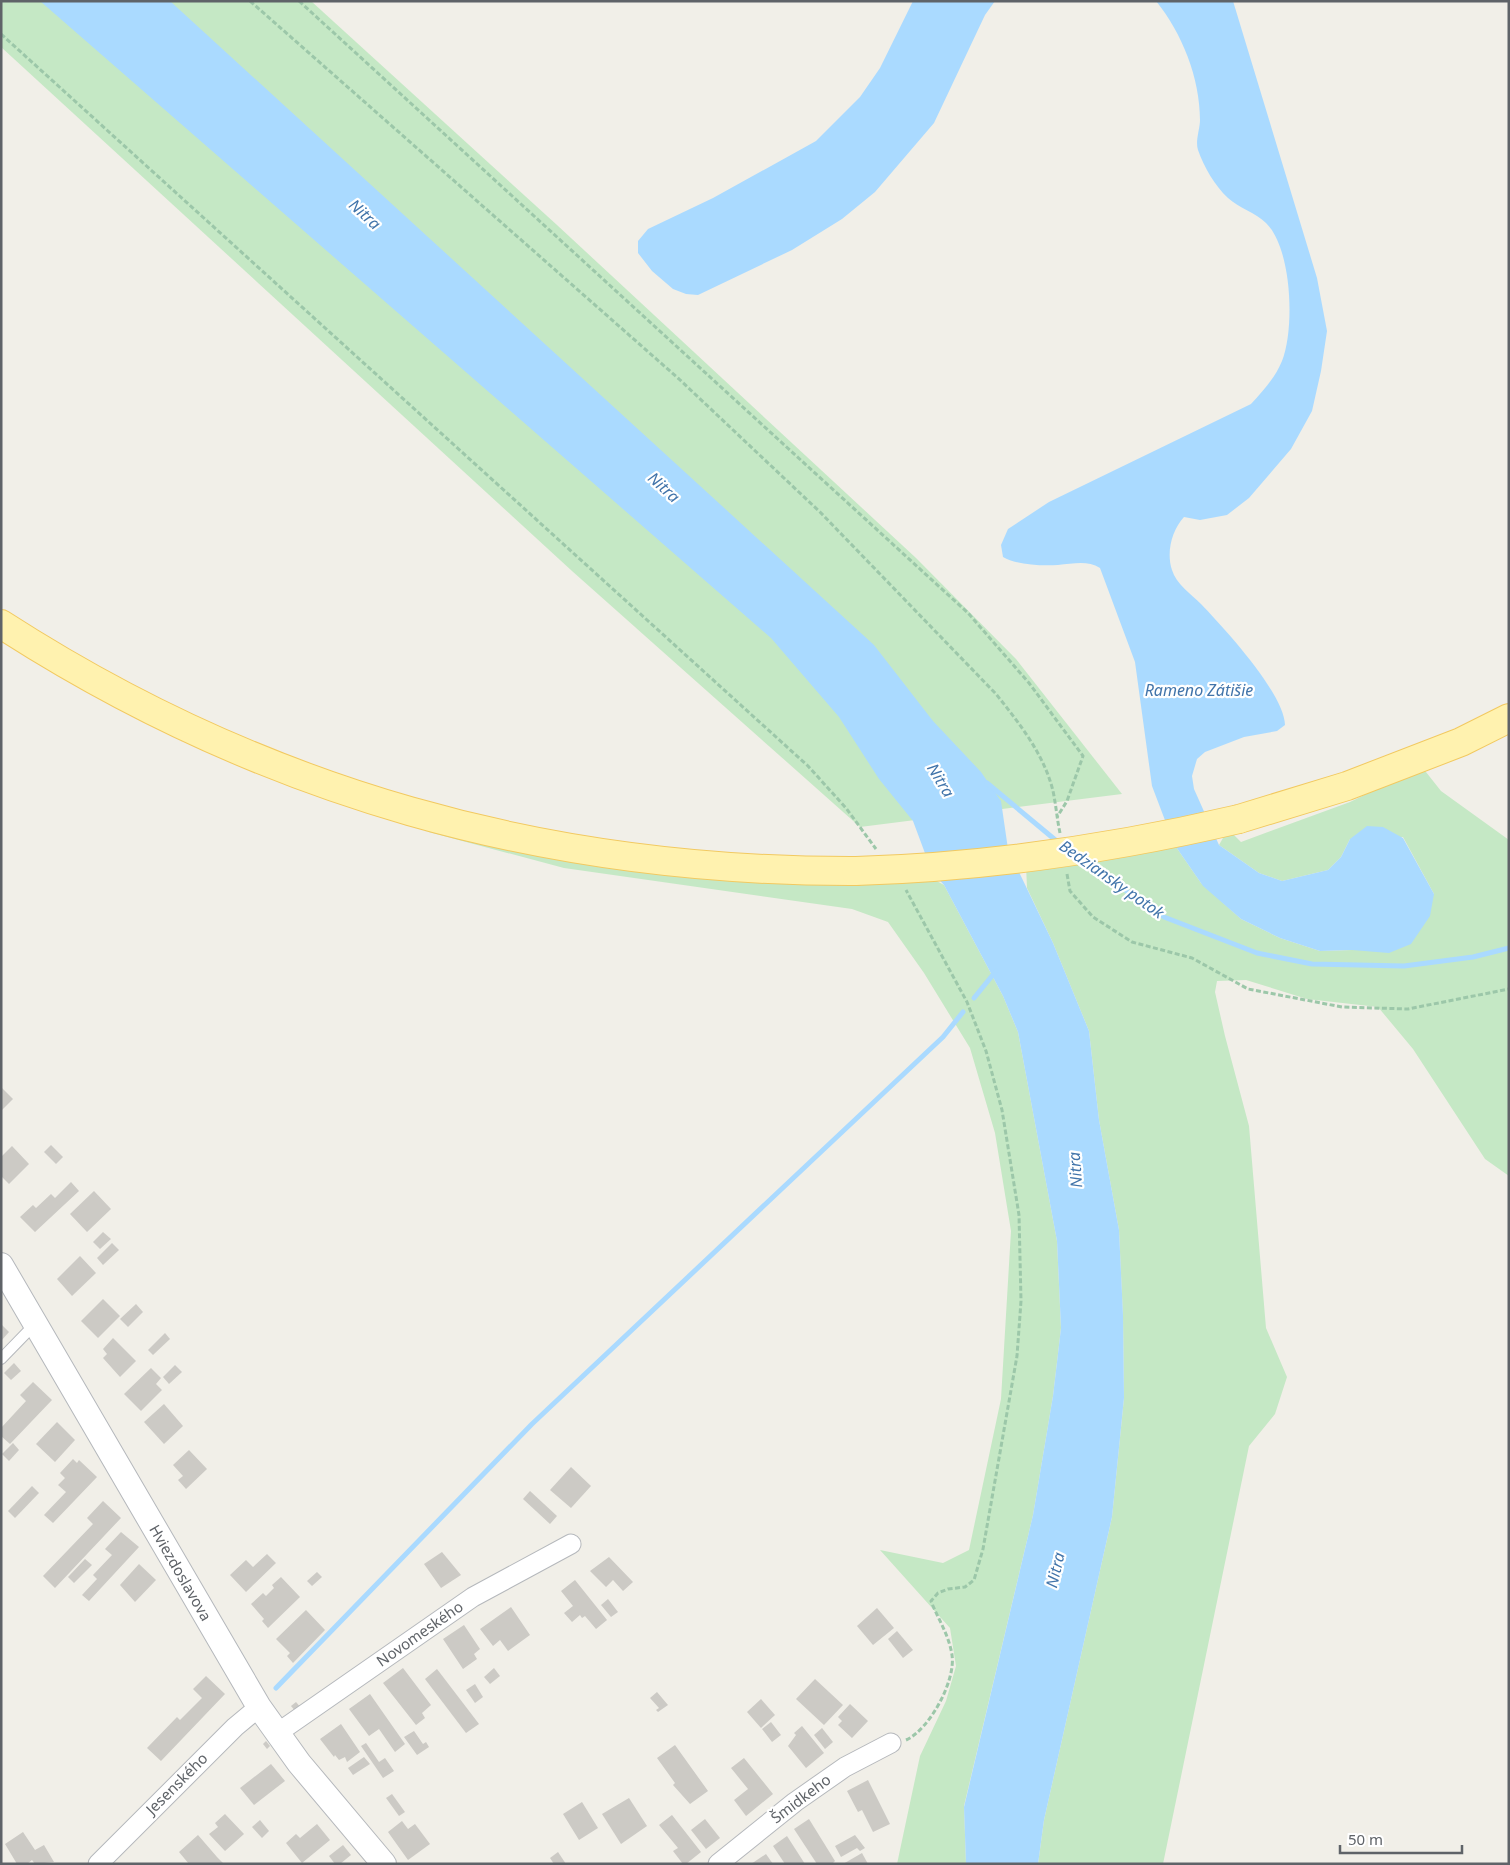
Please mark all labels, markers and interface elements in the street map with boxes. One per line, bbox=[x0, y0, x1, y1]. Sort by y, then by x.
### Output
water label: Nitra bbox=[344, 194, 386, 234]
water label: Nitra bbox=[643, 467, 685, 507]
water label: Rameno Zátišie bbox=[1145, 679, 1253, 701]
water label: Nitra bbox=[922, 759, 960, 801]
water label: Bedziansky potok bbox=[1055, 835, 1170, 924]
water label: Nitra bbox=[1063, 1151, 1087, 1189]
street label: Hviezdoslavova bbox=[145, 1521, 217, 1624]
water label: Nitra bbox=[1040, 1550, 1070, 1590]
street label: Novomeského bbox=[372, 1596, 467, 1670]
street label: Jesenského bbox=[140, 1748, 211, 1820]
street label: Šmidkeho bbox=[766, 1769, 834, 1827]
scale bar bbox=[1340, 1822, 1462, 1854]
text: 50 m bbox=[1348, 1829, 1383, 1849]

